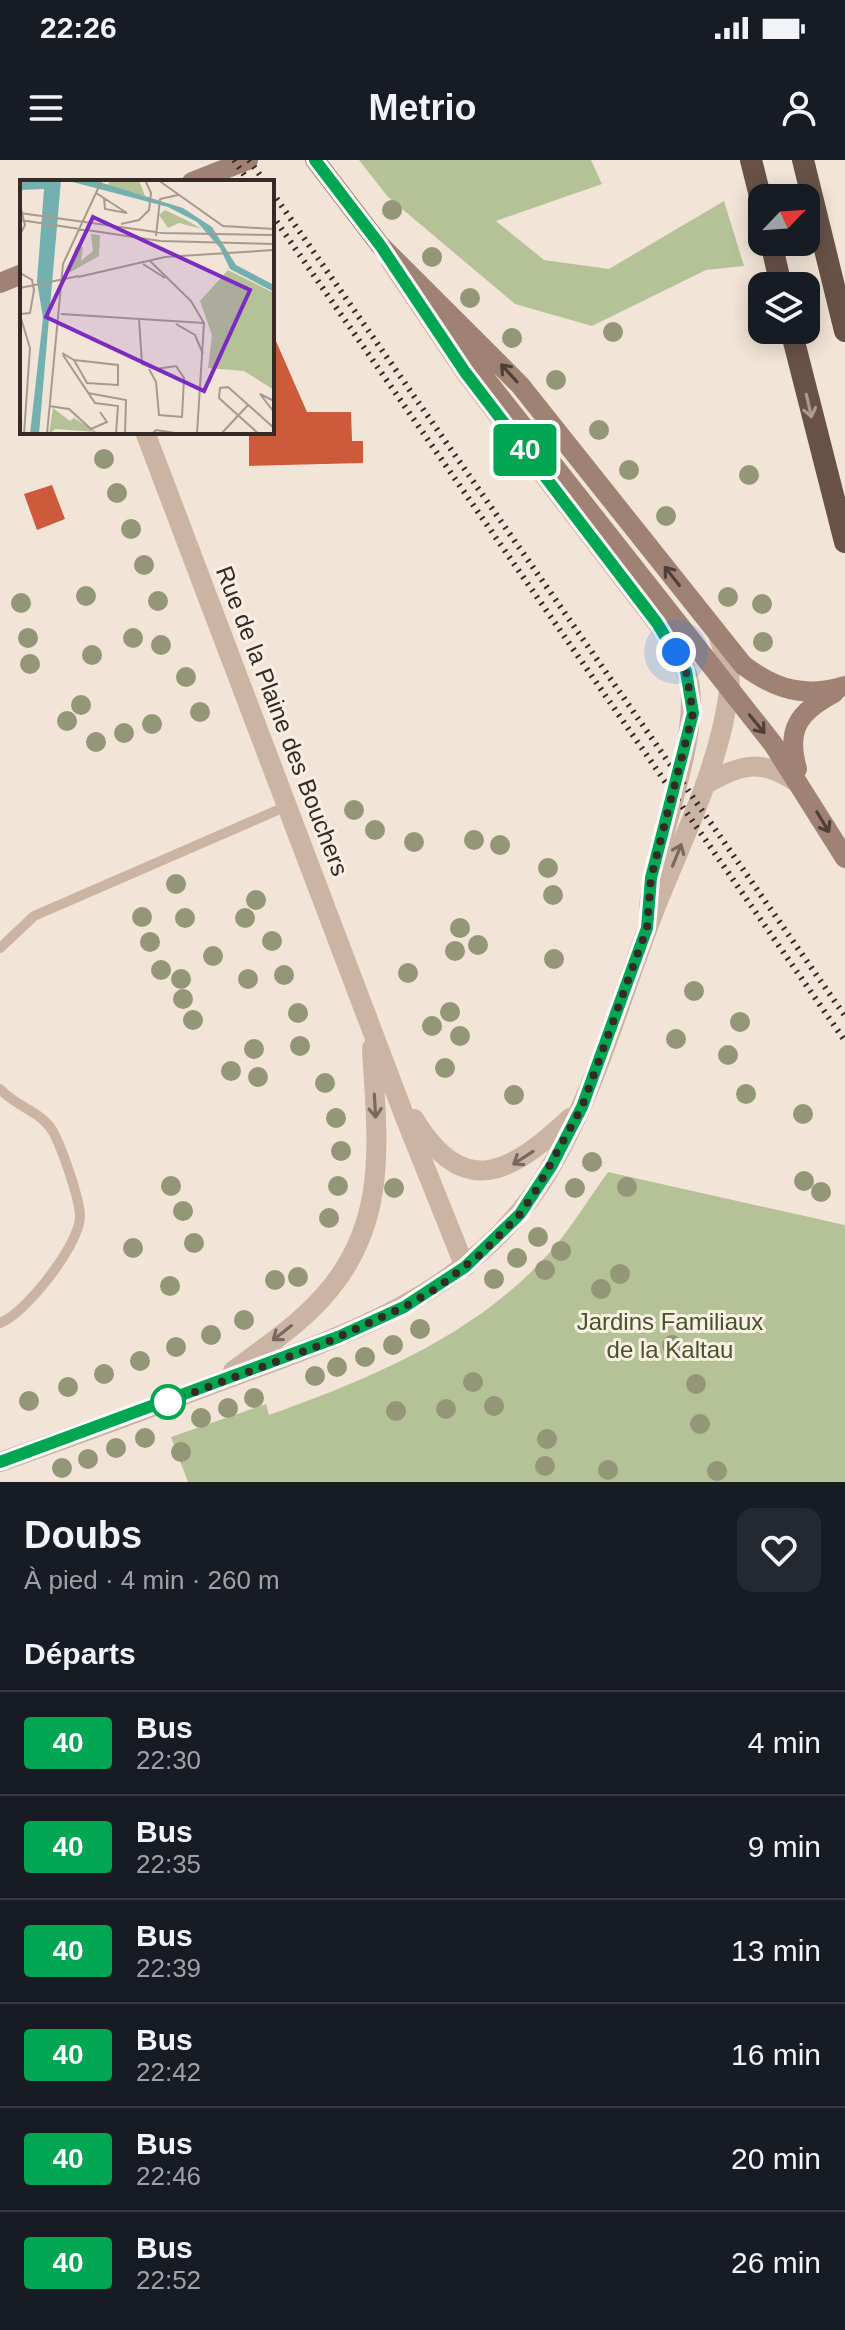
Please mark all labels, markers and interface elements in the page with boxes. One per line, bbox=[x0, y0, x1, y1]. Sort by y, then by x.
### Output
text: 22:26 bbox=[40, 11, 117, 44]
icon: menu bbox=[24, 86, 68, 130]
icon: person bbox=[777, 86, 821, 130]
text: Metrio bbox=[369, 87, 477, 128]
inset map bbox=[20, 180, 274, 434]
north arrow bbox=[748, 184, 820, 256]
map controls bbox=[748, 184, 820, 344]
button: layers bbox=[748, 272, 820, 344]
one-way arrow bbox=[500, 363, 519, 383]
one-way arrow bbox=[802, 393, 817, 418]
line badge: 40 bbox=[489, 424, 561, 476]
text: 40 bbox=[509, 434, 541, 465]
street label: Rue de la Plaine des Bouchers bbox=[211, 562, 354, 879]
one-way arrow bbox=[663, 566, 680, 587]
your location bbox=[656, 632, 696, 672]
one-way arrow bbox=[748, 714, 766, 734]
one-way arrow bbox=[816, 810, 832, 833]
one-way arrow bbox=[671, 843, 685, 868]
one-way arrow bbox=[368, 1092, 383, 1119]
one-way arrow bbox=[512, 1149, 534, 1166]
park label: Jardins Familiaux de la Kaltau bbox=[577, 1308, 763, 1363]
one-way arrow bbox=[272, 1324, 293, 1342]
unlabelled marker bbox=[151, 1385, 185, 1419]
button: heart bbox=[737, 1508, 821, 1592]
text: Doubs bbox=[24, 1514, 142, 1556]
text: À pied · 4 min · 260 m bbox=[24, 1565, 280, 1595]
text: Départs bbox=[24, 1637, 136, 1670]
text: Bus bbox=[136, 1711, 193, 1744]
text: 4 min bbox=[748, 1726, 821, 1759]
text: 40 bbox=[52, 1727, 84, 1758]
text: 22:30 bbox=[136, 1745, 201, 1775]
text: Bus bbox=[136, 1815, 193, 1848]
text: 9 min bbox=[748, 1830, 821, 1863]
text: 40 bbox=[52, 1831, 84, 1862]
text: 22:35 bbox=[136, 1849, 201, 1879]
text: Bus bbox=[136, 1919, 193, 1952]
text: 13 min bbox=[731, 1934, 821, 1967]
text: 40 bbox=[52, 1935, 84, 1966]
text: 22:39 bbox=[136, 1953, 201, 1983]
text: Bus bbox=[136, 2023, 193, 2056]
text: 16 min bbox=[731, 2038, 821, 2071]
text: 40 bbox=[52, 2039, 84, 2070]
text: 22:42 bbox=[136, 2057, 201, 2087]
text: Bus bbox=[136, 2127, 193, 2160]
text: 20 min bbox=[731, 2142, 821, 2175]
text: 40 bbox=[52, 2143, 84, 2174]
text: 22:46 bbox=[136, 2161, 201, 2191]
text: Bus bbox=[136, 2231, 193, 2264]
text: 26 min bbox=[731, 2246, 821, 2279]
text: 40 bbox=[52, 2247, 84, 2278]
text: 22:52 bbox=[136, 2265, 201, 2295]

